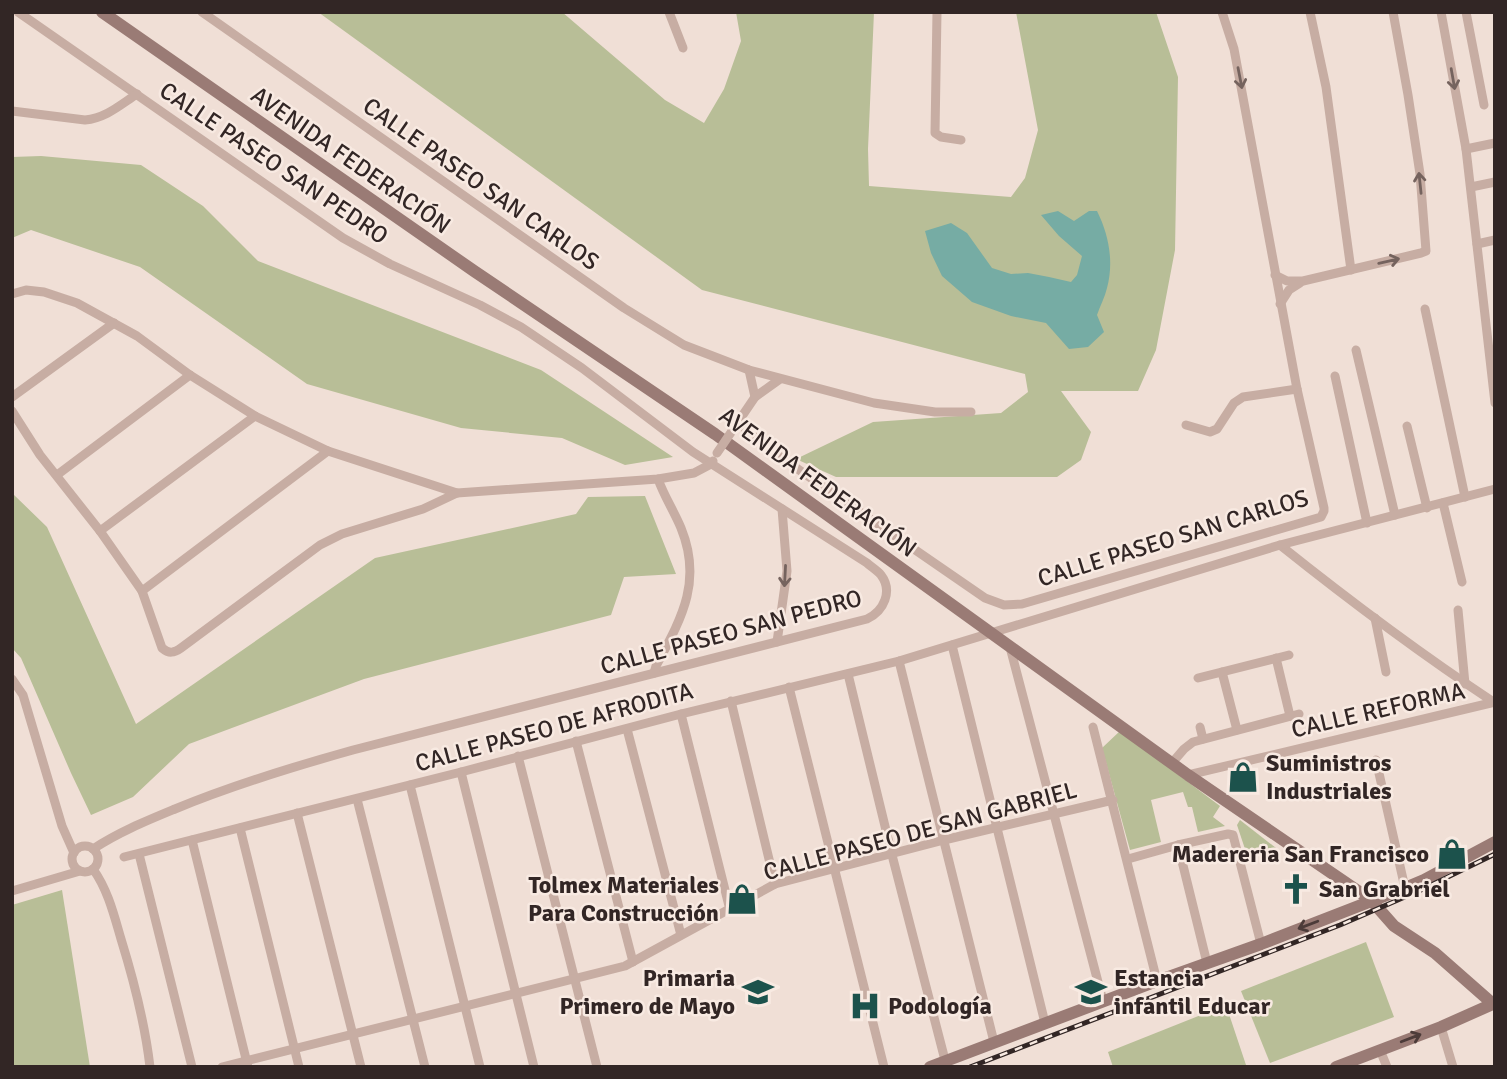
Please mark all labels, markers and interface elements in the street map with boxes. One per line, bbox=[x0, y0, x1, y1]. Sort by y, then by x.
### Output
one-way arrow bbox=[1233, 66, 1247, 89]
one-way arrow bbox=[1447, 68, 1461, 90]
street label: CALLE PASEO SAN PEDRO bbox=[154, 75, 394, 251]
street label: AVENIDA FEDERACIÓN bbox=[245, 80, 457, 240]
street label: CALLE PASEO SAN CARLOS bbox=[357, 91, 605, 277]
one-way arrow bbox=[1414, 172, 1427, 195]
one-way arrow bbox=[1377, 254, 1400, 267]
street label: AVENIDA FEDERACIÓN bbox=[713, 400, 923, 564]
street label: CALLE PASEO SAN CARLOS bbox=[1034, 483, 1312, 593]
one-way arrow bbox=[779, 564, 792, 587]
street label: CALLE PASEO SAN PEDRO bbox=[597, 583, 865, 681]
street label: CALLE PASEO DE AFRODITA bbox=[412, 675, 696, 779]
street label: CALLE REFORMA bbox=[1288, 675, 1468, 745]
place label: Suministros Industriales bbox=[1266, 748, 1392, 806]
shop icon: Suministros Industriales bbox=[1226, 760, 1260, 794]
street label: CALLE PASEO DE SAN GABRIEL bbox=[760, 775, 1080, 887]
shop icon: Madereria San Francisco bbox=[1435, 837, 1469, 871]
place label: Madereria San Francisco bbox=[1172, 839, 1429, 869]
place label: Tolmex Materiales Para Construcción bbox=[528, 870, 719, 928]
church icon: San Grabriel bbox=[1279, 872, 1313, 906]
place label: San Grabriel bbox=[1319, 874, 1450, 904]
shop icon: Tolmex Materiales Para Construcción bbox=[725, 882, 759, 916]
one-way arrow bbox=[1297, 920, 1319, 933]
place label: Primaria Primero de Mayo bbox=[559, 963, 735, 1021]
place label: Estancia infantil Educar bbox=[1114, 963, 1271, 1021]
school or university icon: Primaria Primero de Mayo bbox=[741, 975, 775, 1009]
school or university icon: Estancia infantil Educar bbox=[1074, 975, 1108, 1009]
hospital icon: Podología bbox=[848, 989, 882, 1023]
place label: Podología bbox=[888, 991, 992, 1021]
one-way arrow bbox=[1400, 1031, 1422, 1043]

